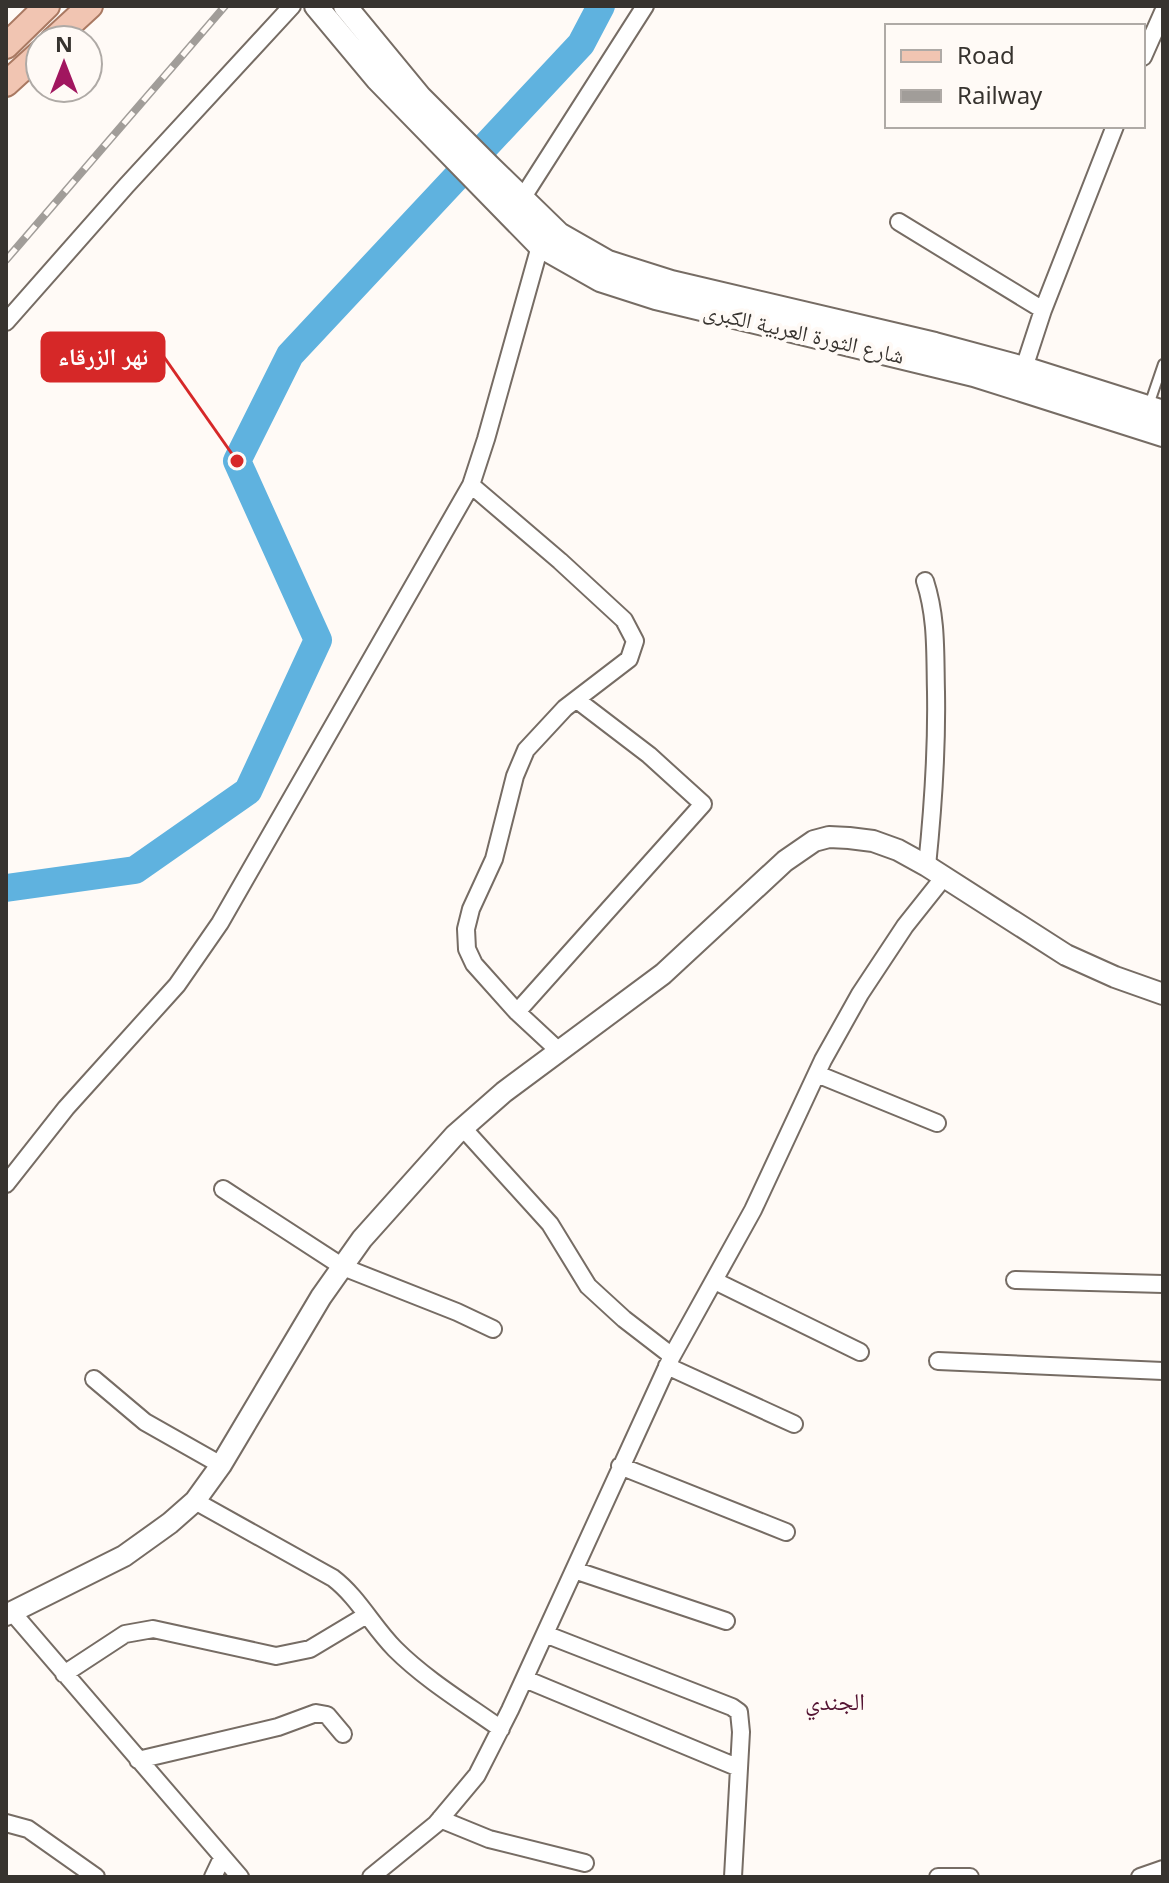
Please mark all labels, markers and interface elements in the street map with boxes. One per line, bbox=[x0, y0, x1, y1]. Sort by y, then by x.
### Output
north arrow bbox=[24, 24, 104, 104]
legend bbox=[885, 24, 1145, 128]
text: N bbox=[55, 28, 73, 58]
text: Road bbox=[957, 38, 1015, 71]
text: Railway bbox=[957, 78, 1043, 111]
street label: شارع الثورة العربية الكبرى bbox=[701, 294, 908, 370]
callout: نهر الزرقاء bbox=[42, 333, 164, 381]
text: نهر الزرقاء bbox=[58, 339, 148, 372]
district label: الجندي bbox=[805, 1684, 865, 1721]

